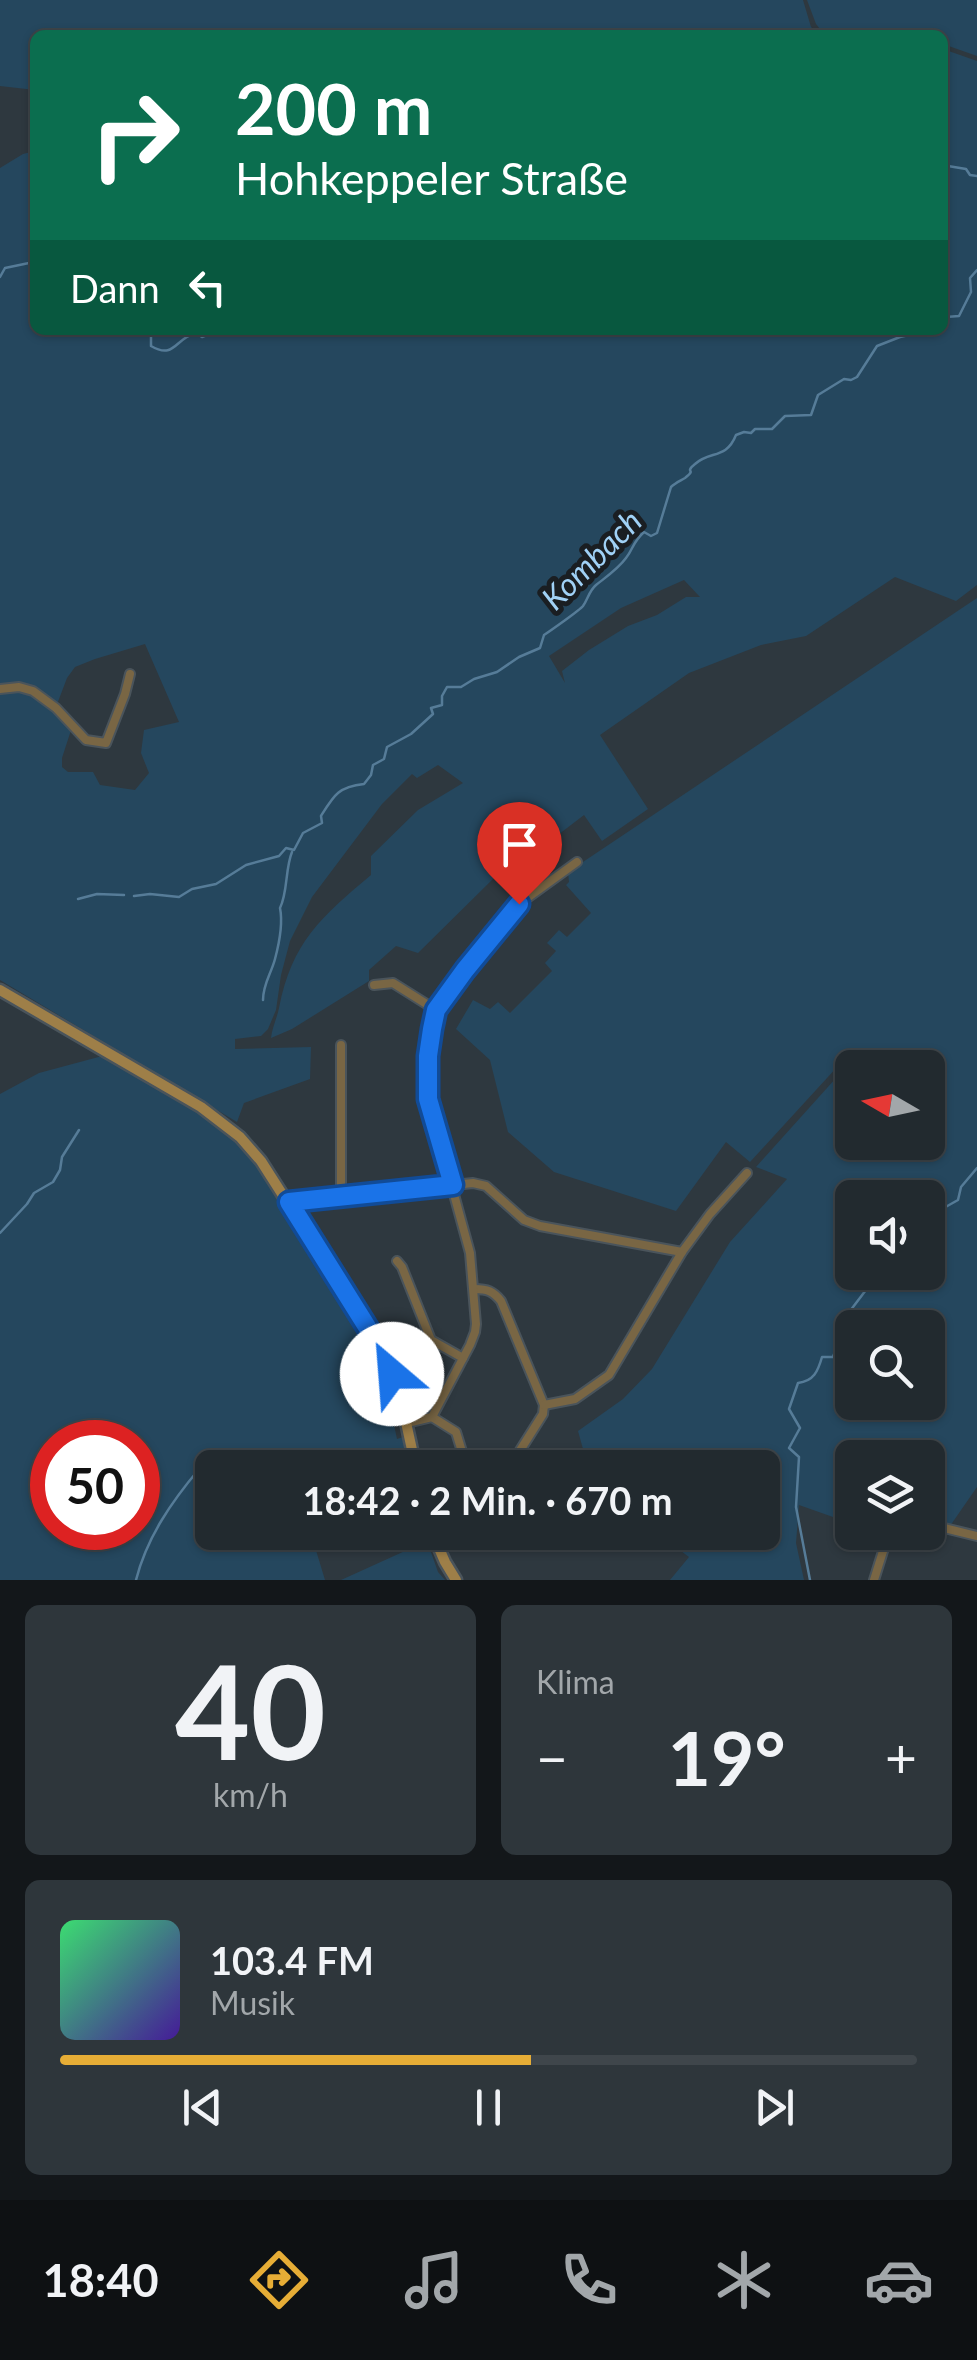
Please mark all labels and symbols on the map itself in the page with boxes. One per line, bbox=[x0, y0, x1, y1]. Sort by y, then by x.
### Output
water label: Kombach bbox=[533, 501, 649, 617]
pin bbox=[477, 802, 562, 905]
north arrow bbox=[835, 1050, 945, 1160]
position arrow bbox=[340, 1322, 444, 1426]
speed limit sign: 50 bbox=[30, 1420, 160, 1550]

